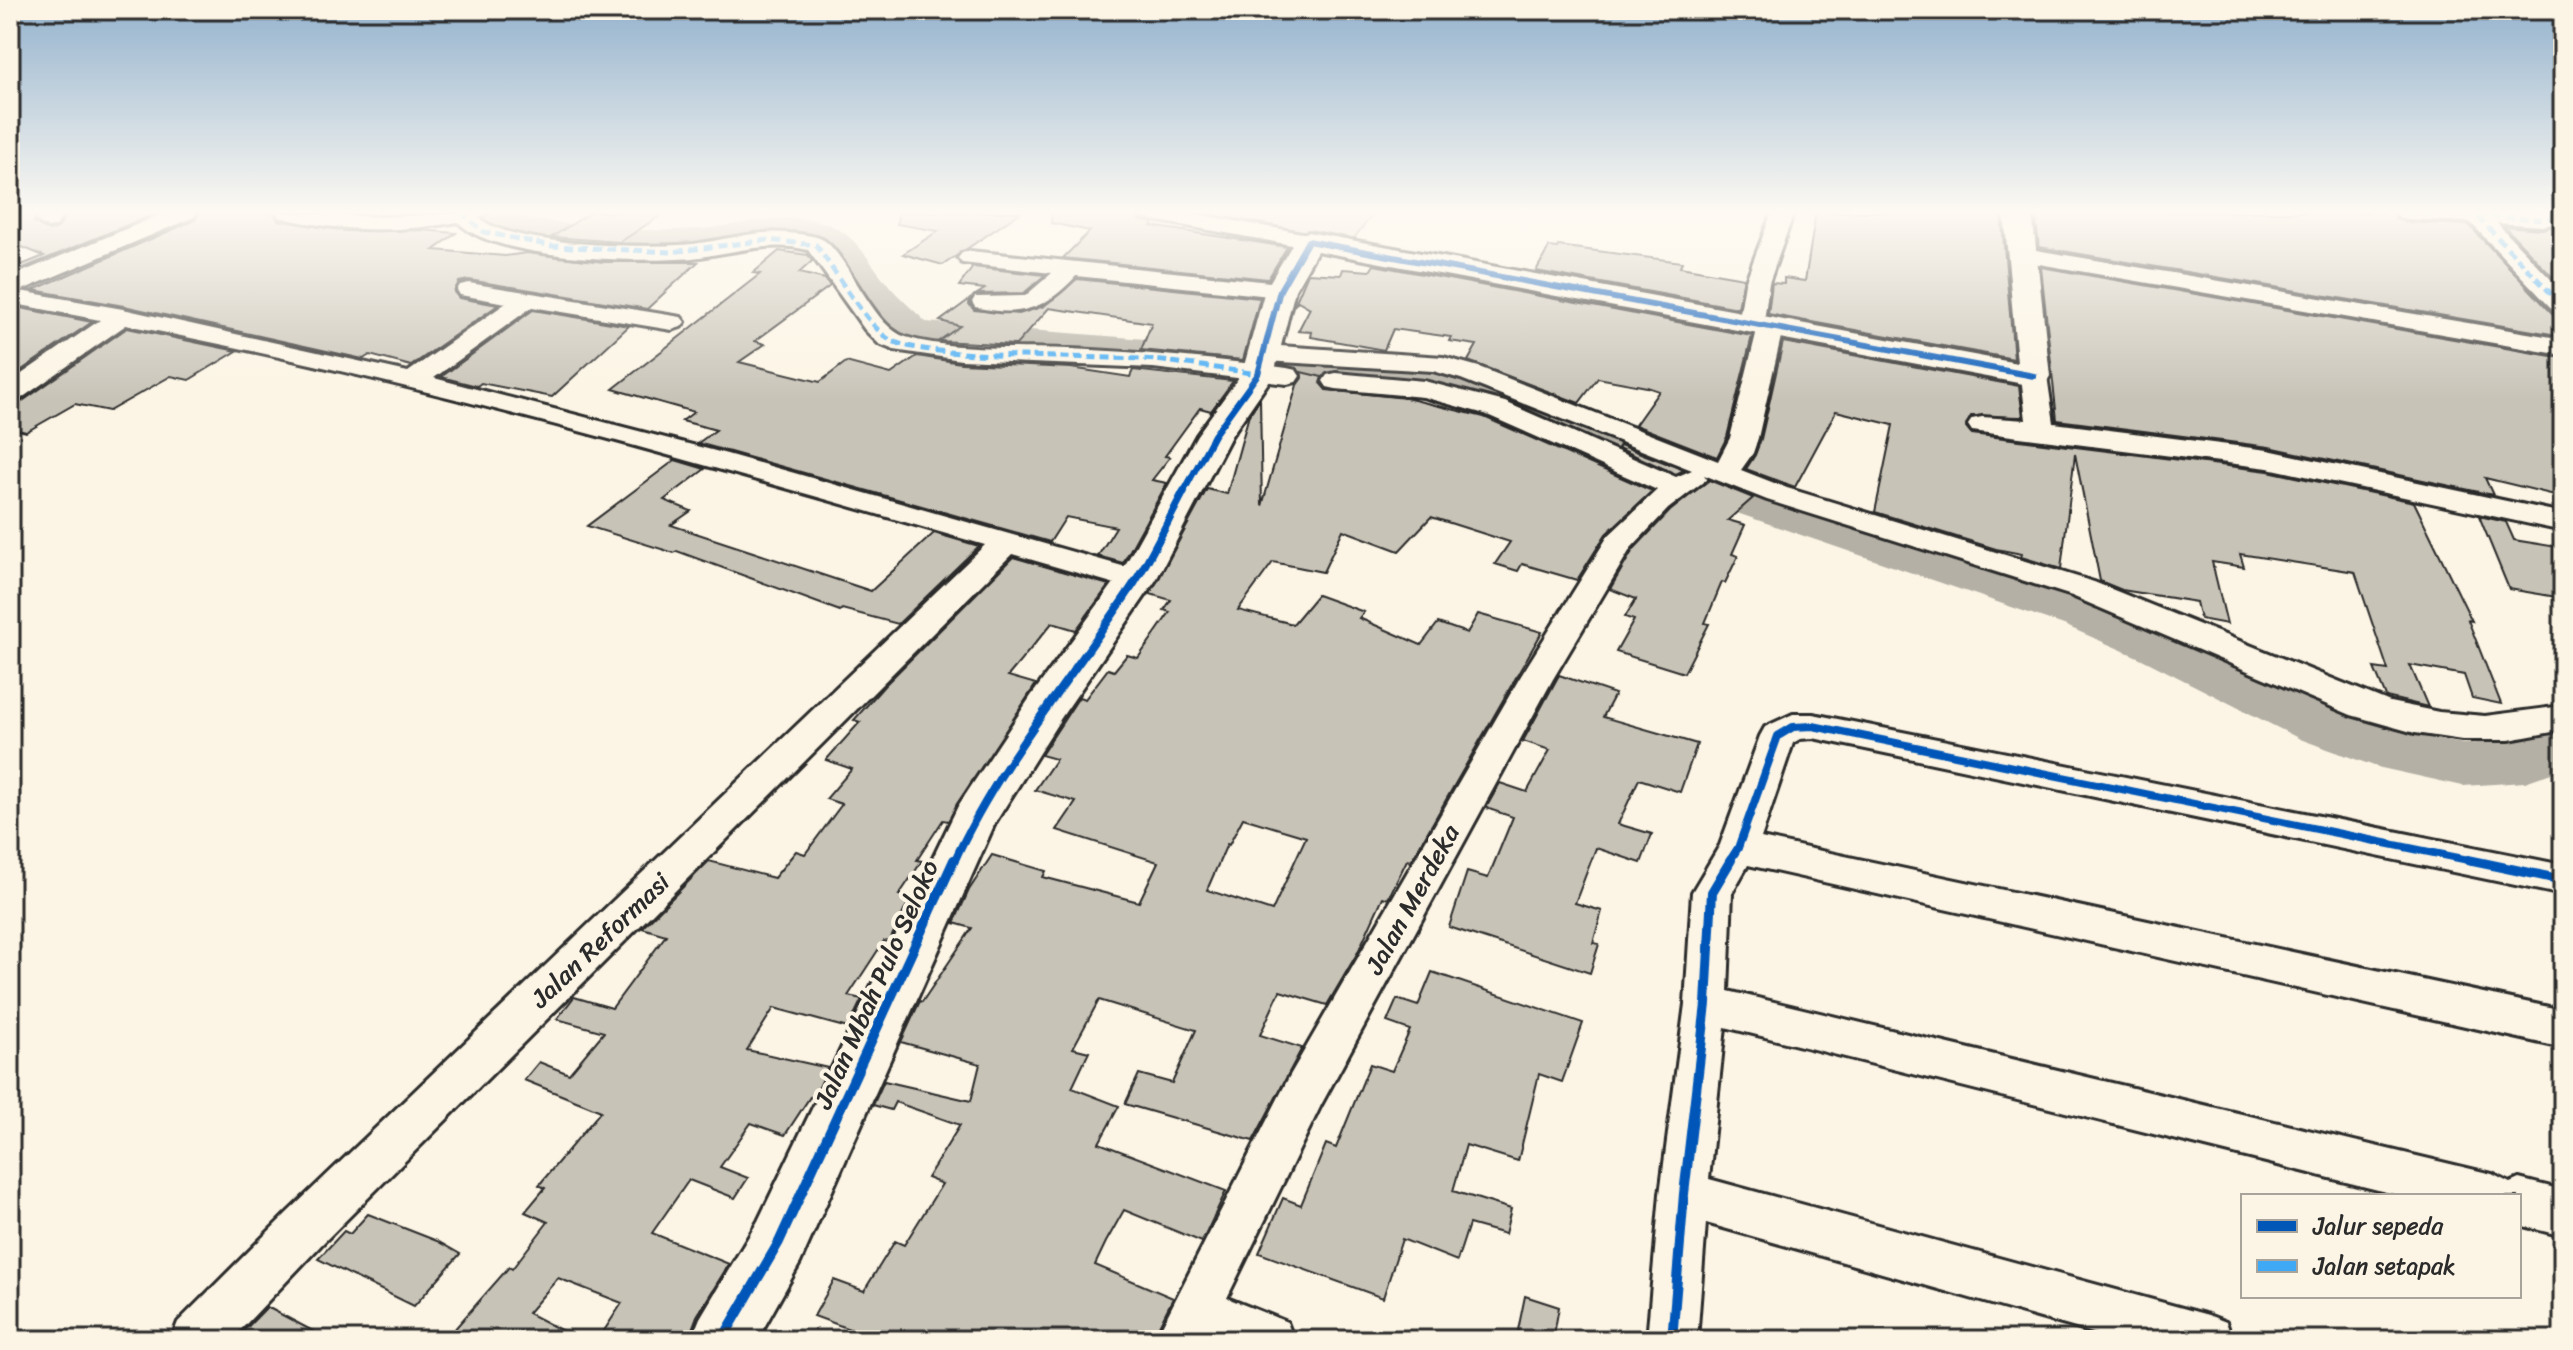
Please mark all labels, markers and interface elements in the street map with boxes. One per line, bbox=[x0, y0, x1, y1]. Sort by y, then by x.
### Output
street label: Jalan Merdeka bbox=[1351, 815, 1473, 984]
street label: Jalan Mbah Pulo Seloko bbox=[800, 852, 952, 1117]
street label: Jalan Reformasi bbox=[518, 860, 682, 1020]
legend bbox=[2241, 1194, 2521, 1298]
text: Jalur sepeda bbox=[2312, 1205, 2444, 1247]
text: Jalan setapak bbox=[2312, 1245, 2456, 1287]

